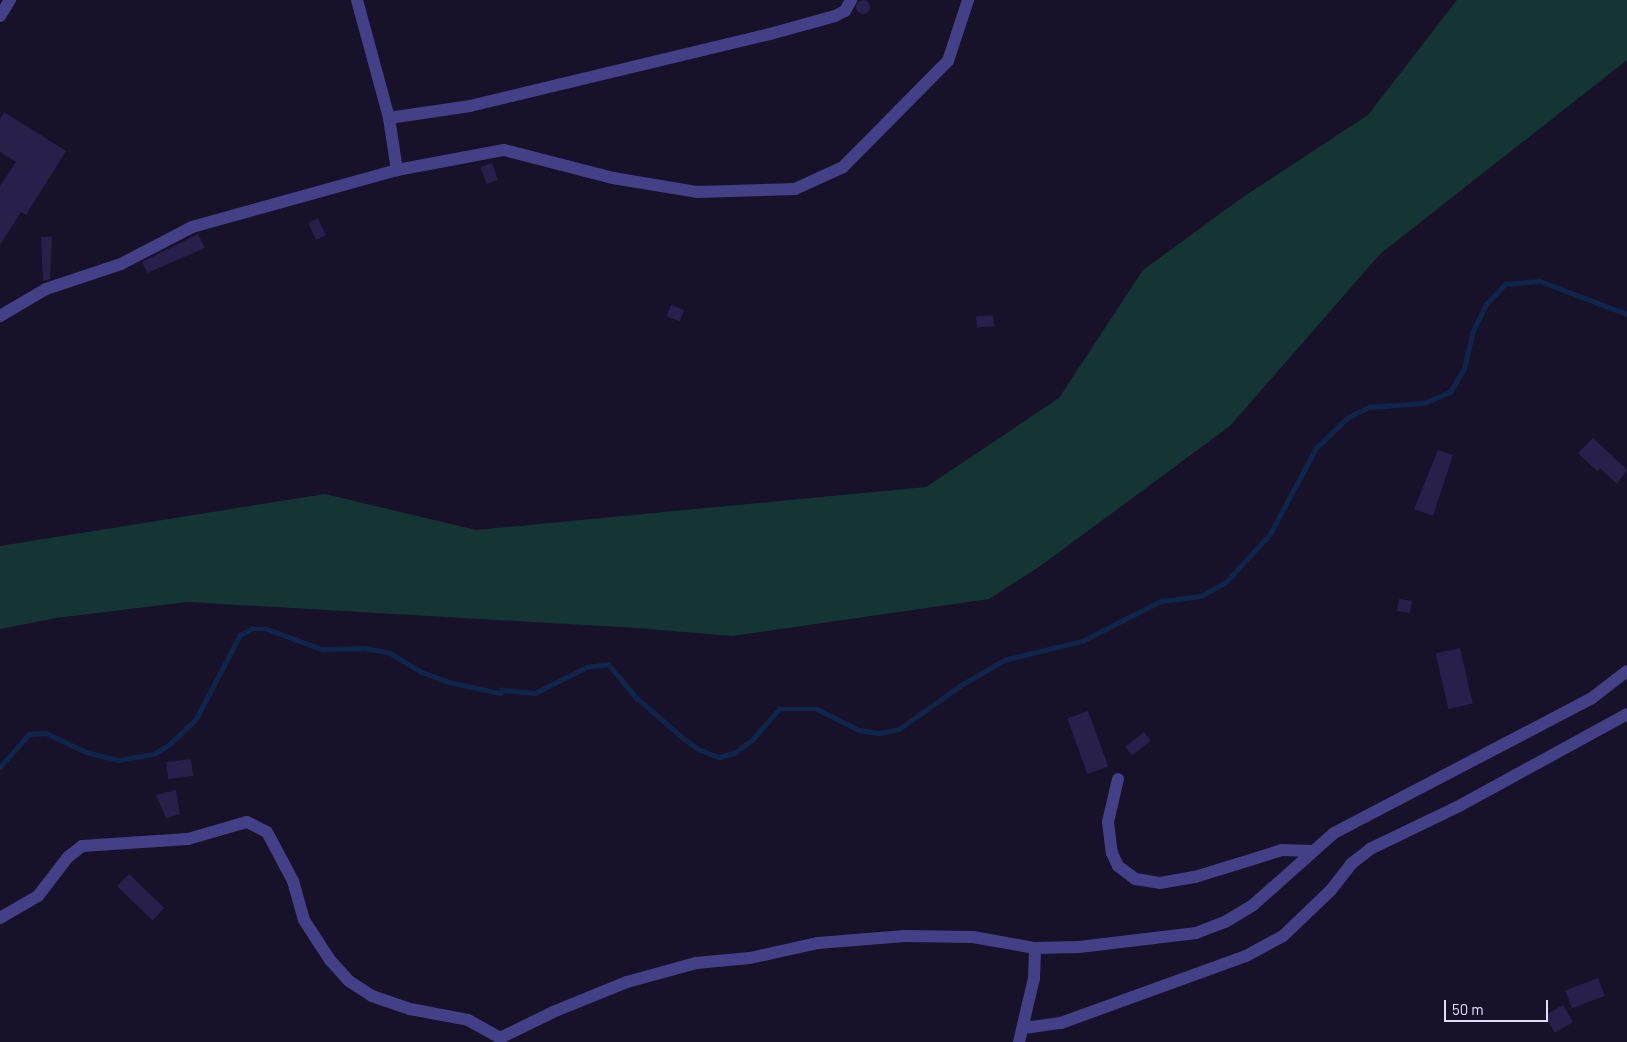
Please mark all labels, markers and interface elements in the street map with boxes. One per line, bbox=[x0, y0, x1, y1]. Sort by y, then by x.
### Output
scale bar bbox=[1447, 990, 1551, 1022]
text: 50 m bbox=[1452, 1000, 1484, 1018]

